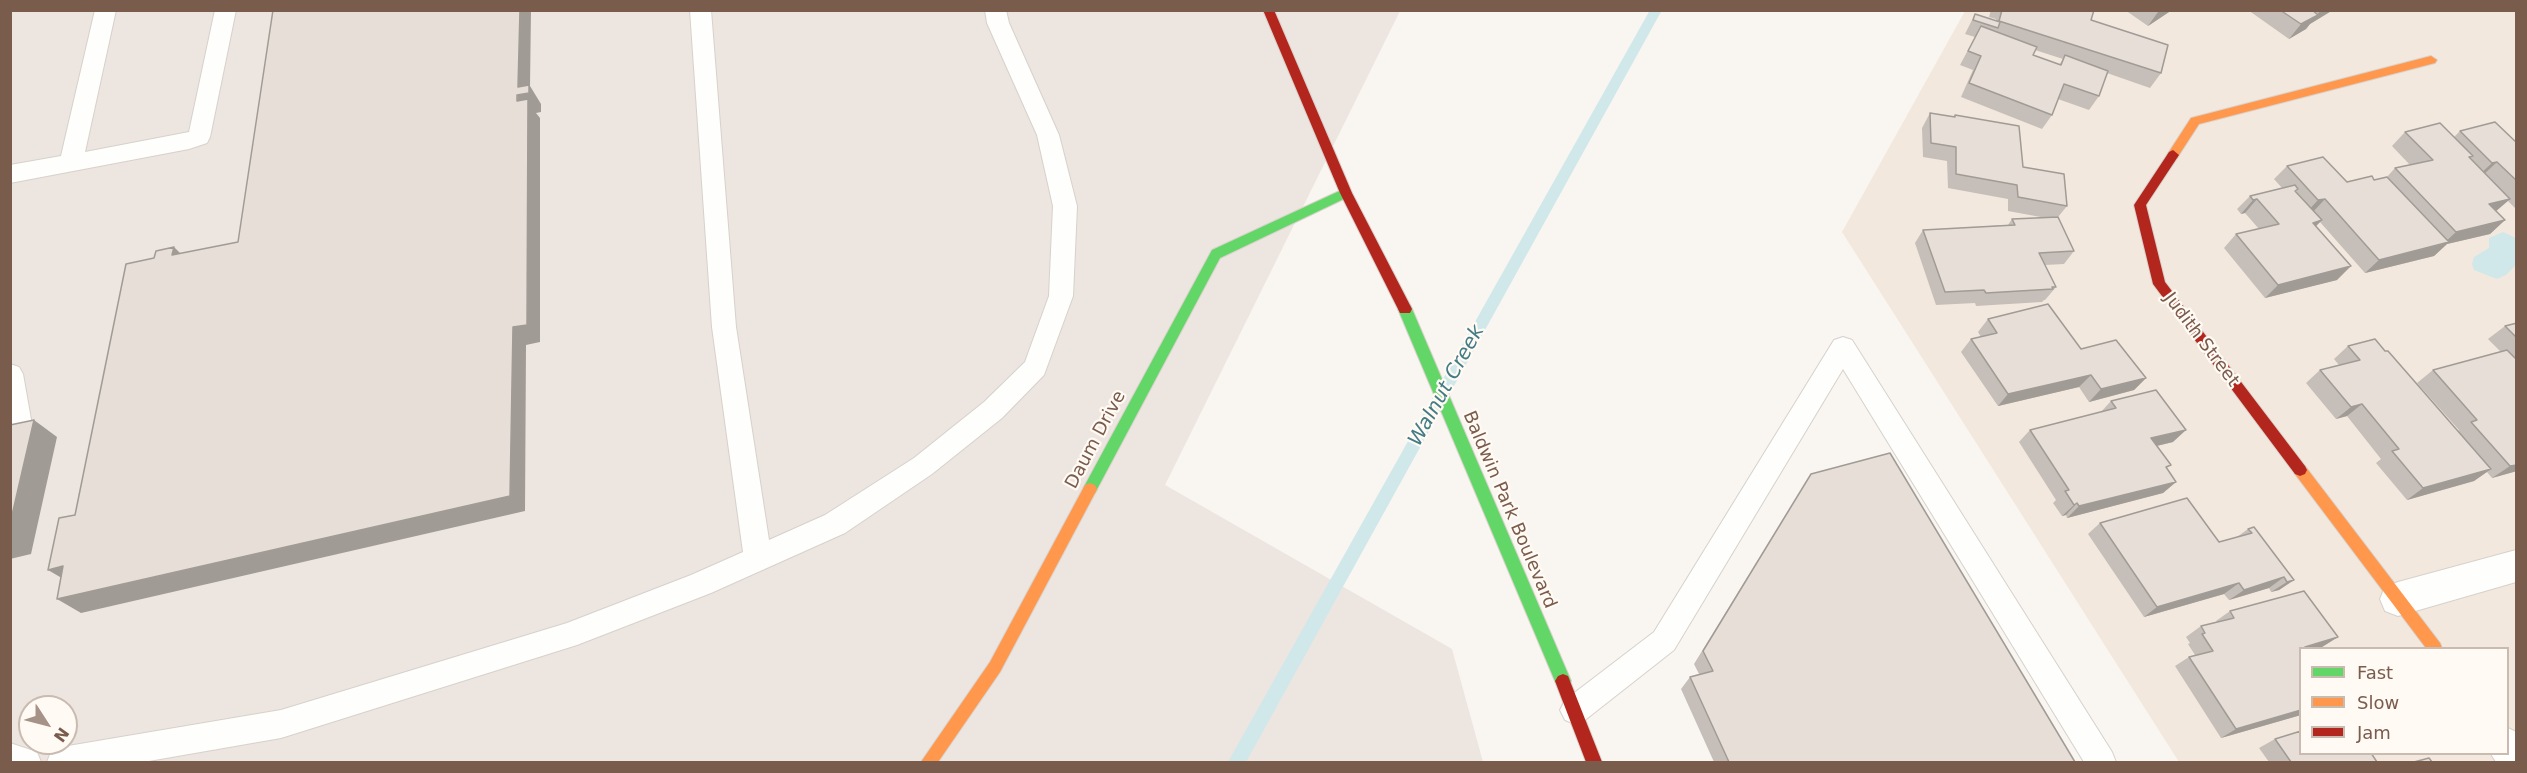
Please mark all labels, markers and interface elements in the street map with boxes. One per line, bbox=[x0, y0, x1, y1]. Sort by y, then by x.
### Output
street label: Judith Street bbox=[2159, 289, 2243, 391]
water label: Walnut Creek bbox=[1404, 321, 1490, 451]
street label: Daum Drive bbox=[1061, 387, 1131, 493]
street label: Baldwin Park Boulevard bbox=[1458, 408, 1560, 612]
legend bbox=[2299, 647, 2509, 755]
text: Fast bbox=[2357, 662, 2393, 683]
text: Slow bbox=[2357, 692, 2399, 713]
north arrow bbox=[18, 695, 78, 755]
text: Jam bbox=[2357, 722, 2391, 743]
text: N bbox=[50, 724, 73, 746]

